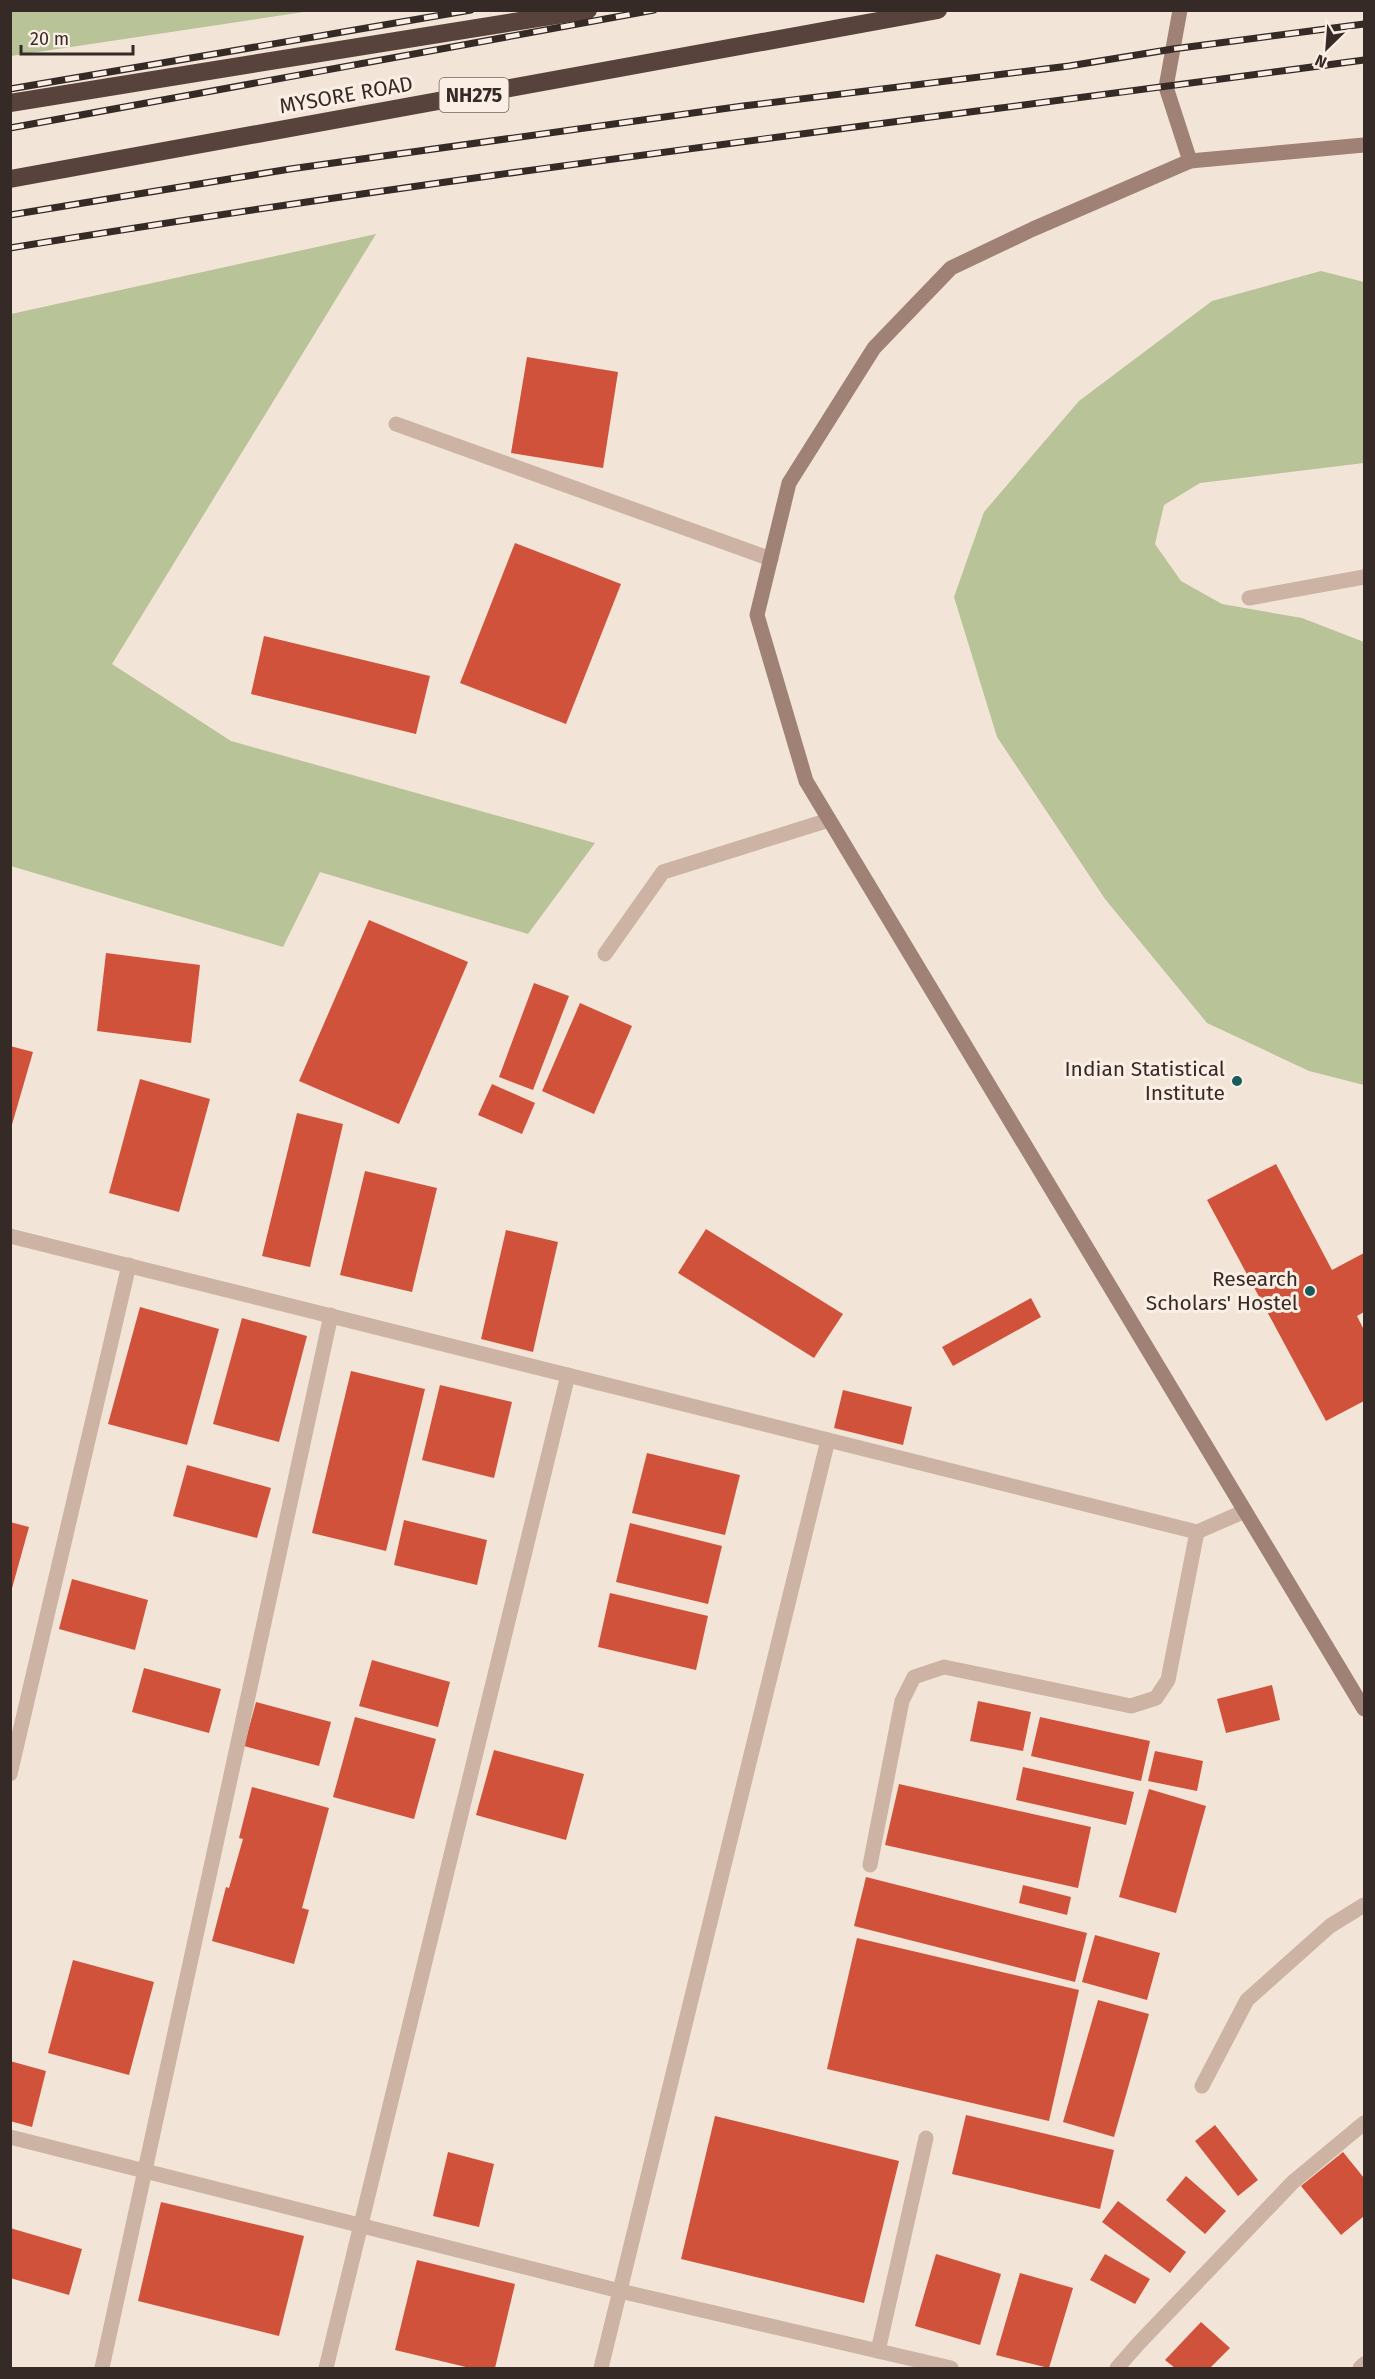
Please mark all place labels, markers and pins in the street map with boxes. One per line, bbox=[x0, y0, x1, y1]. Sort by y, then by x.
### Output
place label: Indian Statistical Institute bbox=[1064, 1056, 1225, 1106]
marker: Indian Statistical Institute bbox=[1230, 1074, 1244, 1088]
place label: Research Scholars' Hostel bbox=[1146, 1266, 1298, 1316]
marker: Research Scholars' Hostel bbox=[1303, 1284, 1317, 1298]

